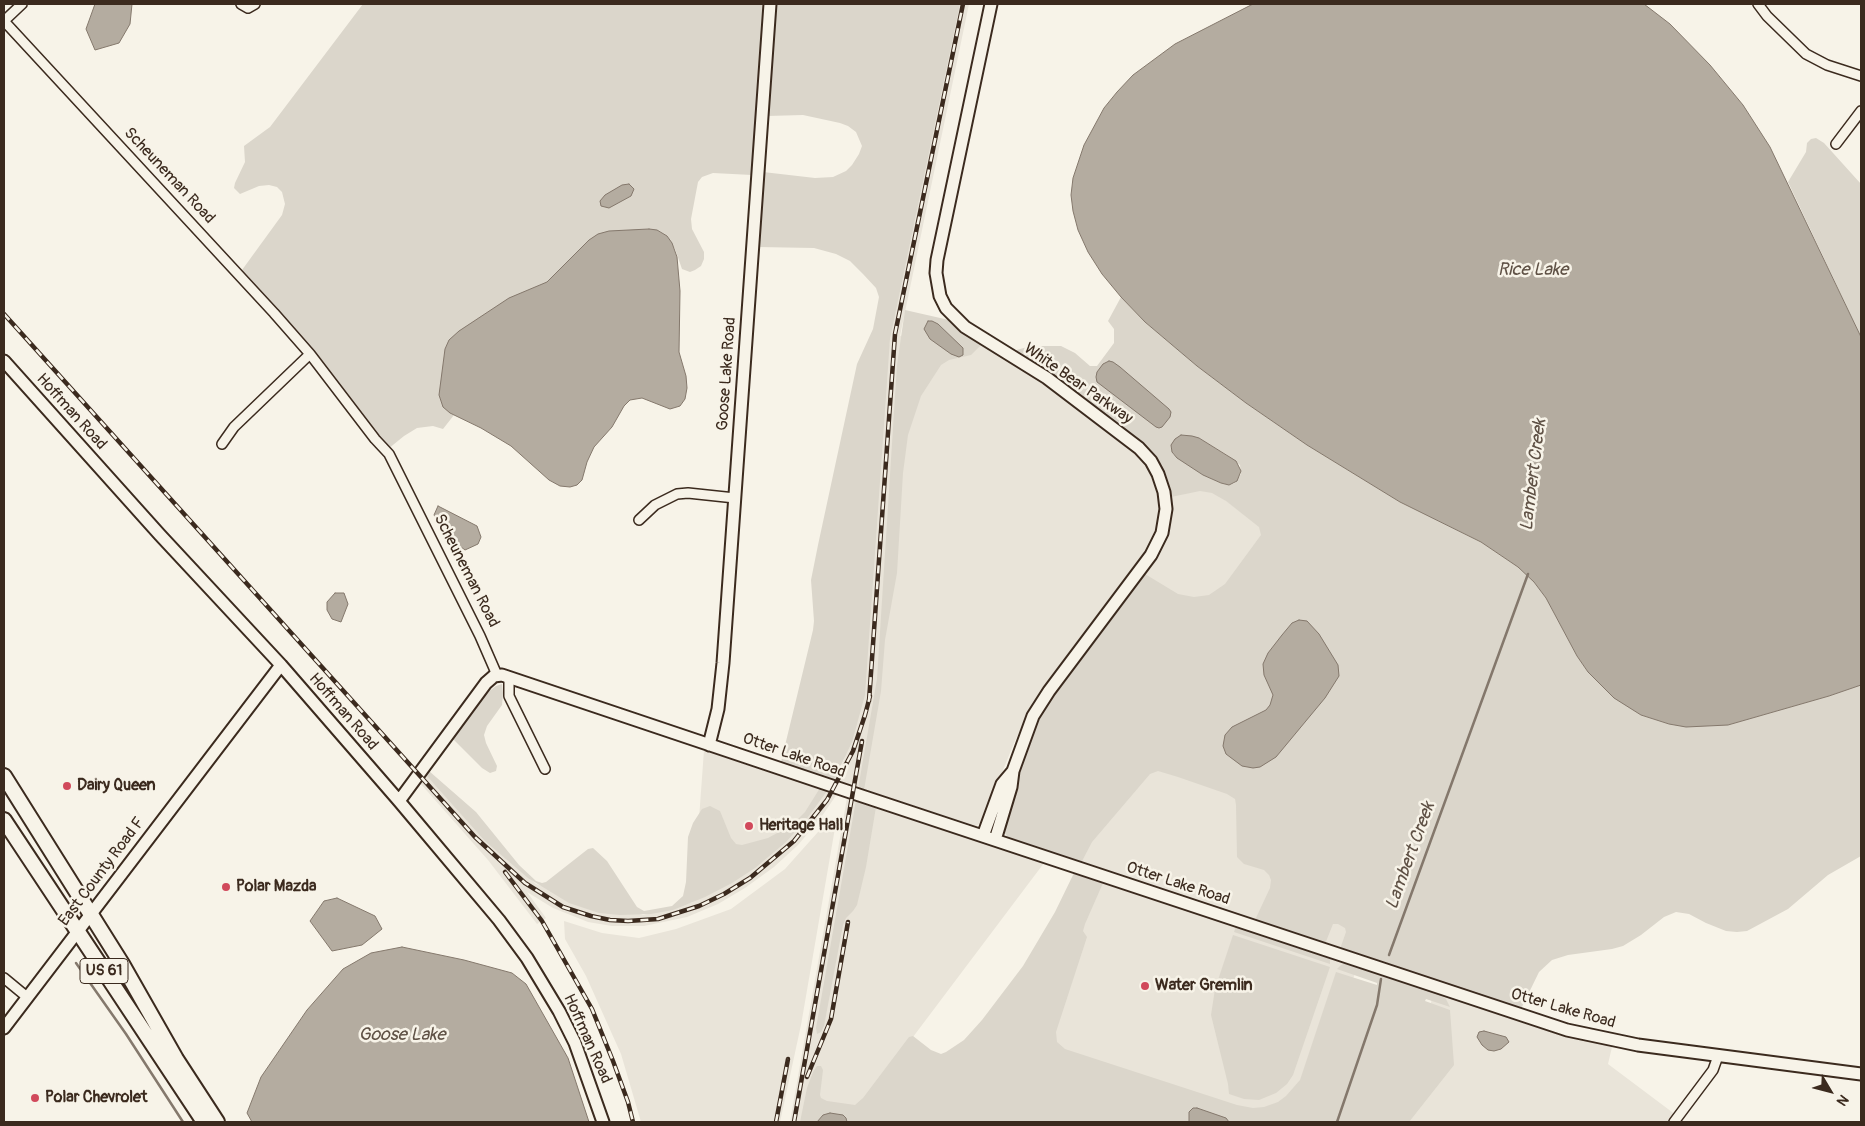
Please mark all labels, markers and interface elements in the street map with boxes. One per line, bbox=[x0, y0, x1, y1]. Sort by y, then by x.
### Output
street label: Scheuneman Road bbox=[120, 124, 218, 228]
water label: Rice Lake bbox=[1498, 259, 1568, 281]
street label: Goose Lake Road bbox=[713, 317, 741, 431]
street label: White Bear Parkway bbox=[1020, 339, 1136, 429]
street label: Hoffman Road bbox=[32, 370, 110, 454]
water label: Lambert Creek bbox=[1516, 418, 1552, 532]
street label: Scheuneman Road bbox=[429, 511, 503, 631]
street label: Hoffman Road bbox=[304, 669, 382, 755]
street label: Otter Lake Road bbox=[740, 729, 848, 783]
place label: Dairy Queen bbox=[77, 776, 156, 796]
marker: Dairy Queen bbox=[61, 780, 73, 792]
water label: Lambert Creek bbox=[1382, 800, 1440, 912]
street label: East County Road F bbox=[55, 814, 149, 930]
place label: Heritage Hall bbox=[759, 816, 843, 836]
marker: Heritage Hall bbox=[743, 820, 755, 832]
street label: Otter Lake Road bbox=[1124, 858, 1232, 910]
place label: Polar Mazda bbox=[236, 877, 316, 897]
marker: Polar Mazda bbox=[220, 881, 232, 893]
road number: US 61 bbox=[80, 958, 128, 984]
place label: Water Gremlin bbox=[1155, 976, 1253, 996]
marker: Water Gremlin bbox=[1139, 980, 1151, 992]
street label: Otter Lake Road bbox=[1509, 985, 1617, 1033]
street label: Hoffman Road bbox=[559, 991, 615, 1087]
water label: Goose Lake bbox=[359, 1024, 445, 1046]
north arrow bbox=[1805, 1066, 1855, 1116]
place label: Polar Chevrolet bbox=[45, 1088, 147, 1108]
text: N bbox=[1833, 1091, 1852, 1109]
marker: Polar Chevrolet bbox=[29, 1092, 41, 1104]

